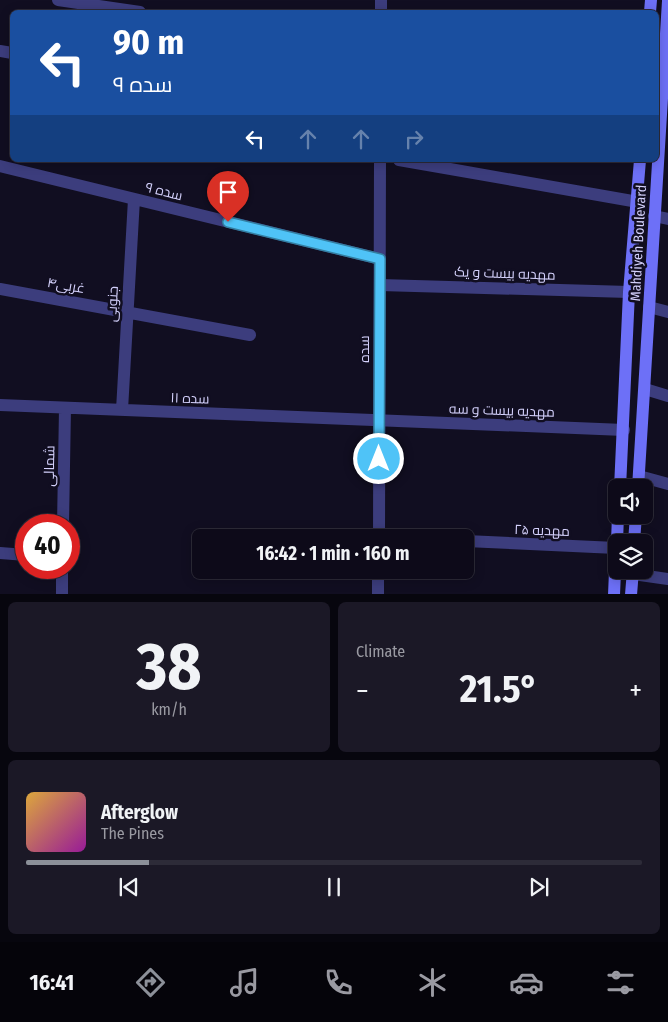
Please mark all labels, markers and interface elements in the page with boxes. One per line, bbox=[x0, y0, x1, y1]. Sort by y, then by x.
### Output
text: 90 m bbox=[113, 21, 184, 63]
icon: left bbox=[30, 30, 95, 95]
text: سده ۹ bbox=[113, 71, 172, 98]
icon: left bbox=[241, 125, 269, 153]
icon: ahead bbox=[294, 125, 322, 153]
icon: ahead bbox=[347, 125, 375, 153]
icon: right bbox=[400, 125, 428, 153]
pin bbox=[207, 171, 249, 222]
icon: arrive bbox=[214, 178, 242, 206]
street label: سده ۹ bbox=[143, 179, 184, 204]
street label: Mahdiyeh Boulevard bbox=[627, 184, 650, 302]
street label: مهدیه بیست و یک bbox=[454, 263, 556, 284]
street label: غربی۴ bbox=[46, 274, 86, 297]
street label: جنوبی bbox=[103, 286, 122, 322]
street label: سده bbox=[356, 335, 373, 363]
street label: سده ۱۱ bbox=[170, 389, 210, 408]
street label: مهدیه بیست و سه bbox=[449, 400, 555, 421]
position arrow bbox=[352, 432, 404, 484]
street label: شمالی bbox=[41, 445, 58, 487]
map controls bbox=[608, 479, 653, 579]
button: sound bbox=[608, 479, 653, 524]
speed limit sign: 40 bbox=[15, 514, 80, 579]
street label: مهدیه ۲۵ bbox=[514, 521, 570, 540]
button: layers bbox=[608, 534, 653, 579]
text: 16:42 · 1 min · 160 m bbox=[256, 542, 410, 565]
text: 38 bbox=[136, 628, 202, 706]
text: Climate bbox=[356, 642, 405, 661]
text: 21.5° bbox=[460, 666, 538, 712]
text: − bbox=[356, 674, 369, 707]
text: + bbox=[629, 674, 642, 707]
text: km/h bbox=[151, 700, 187, 719]
text: Afterglow bbox=[101, 801, 178, 824]
text: The Pines bbox=[101, 824, 164, 843]
icon: previous bbox=[115, 873, 143, 901]
icon: pause bbox=[320, 873, 348, 901]
icon: next bbox=[525, 873, 553, 901]
icon: directions bbox=[133, 965, 168, 1000]
icon: music bbox=[227, 965, 262, 1000]
icon: phone bbox=[321, 965, 356, 1000]
icon: climate bbox=[415, 965, 450, 1000]
icon: car bbox=[509, 965, 544, 1000]
icon: filters bbox=[603, 965, 638, 1000]
text: 16:41 bbox=[30, 969, 74, 996]

